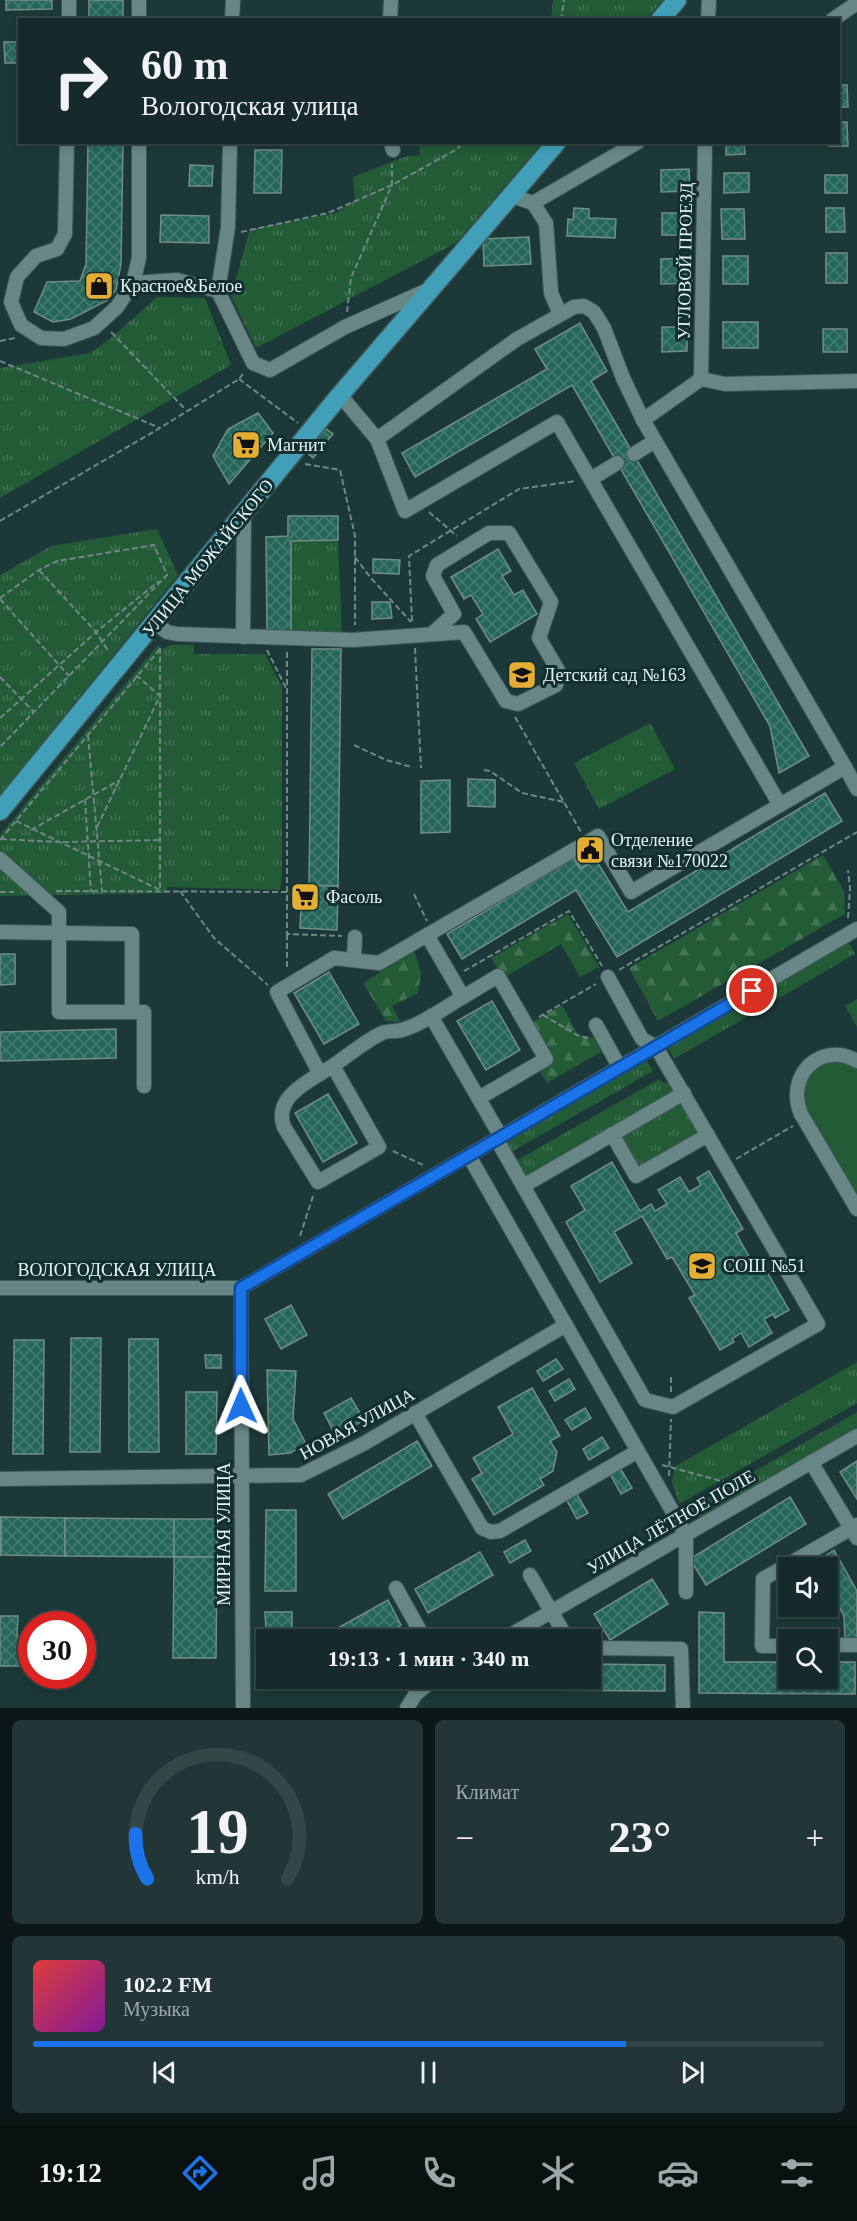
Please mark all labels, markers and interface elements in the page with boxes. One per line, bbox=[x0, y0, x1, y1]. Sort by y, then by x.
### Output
icon: right bbox=[42, 42, 120, 120]
text: 60 m bbox=[141, 42, 229, 88]
text: Вологодская улица bbox=[141, 91, 359, 121]
street label: УГЛОВОЙ ПРОЕЗД bbox=[674, 182, 696, 340]
shop icon: Красное&Белое bbox=[83, 270, 115, 302]
place label: Красное&Белое bbox=[120, 276, 242, 296]
supermarket icon: Магнит bbox=[230, 429, 262, 461]
place label: Магнит bbox=[267, 435, 326, 455]
street label: УЛИЦА МОЖАЙСКОГО bbox=[138, 475, 278, 641]
school or university icon: Детский сад №163 bbox=[506, 659, 538, 691]
place label: Детский сад №163 bbox=[543, 665, 686, 685]
place label: Отделение связи №170022 bbox=[611, 830, 728, 871]
public building icon: Отделение связи №170022 bbox=[574, 834, 606, 866]
supermarket icon: Фасоль bbox=[289, 881, 321, 913]
place label: Фасоль bbox=[326, 887, 382, 907]
pin bbox=[726, 965, 777, 1016]
icon: arrive bbox=[735, 974, 768, 1007]
school or university icon: СОШ №51 bbox=[686, 1250, 718, 1282]
place label: СОШ №51 bbox=[723, 1256, 806, 1276]
street label: ВОЛОГОДСКАЯ УЛИЦА bbox=[17, 1260, 217, 1280]
position arrow bbox=[209, 1374, 273, 1438]
street label: НОВАЯ УЛИЦА bbox=[296, 1384, 418, 1464]
street label: МИРНАЯ УЛИЦА bbox=[214, 1462, 234, 1606]
street label: УЛИЦА ЛЁТНОЕ ПОЛЕ bbox=[584, 1466, 758, 1578]
map controls bbox=[778, 1557, 838, 1689]
button: sound bbox=[778, 1557, 838, 1617]
speed limit sign: 30 bbox=[18, 1611, 96, 1689]
button: search bbox=[778, 1629, 838, 1689]
text: 19:13 · 1 мин · 340 m bbox=[328, 1646, 529, 1671]
text: Климат bbox=[456, 1781, 519, 1803]
text: 19 bbox=[186, 1797, 248, 1866]
text: 23° bbox=[608, 1812, 671, 1862]
text: − bbox=[456, 1820, 474, 1856]
text: + bbox=[805, 1820, 824, 1856]
text: km/h bbox=[195, 1865, 240, 1889]
text: 102.2 FM bbox=[123, 1972, 212, 1997]
text: Музыка bbox=[123, 1998, 190, 2020]
icon: previous bbox=[148, 2056, 181, 2089]
icon: pause bbox=[412, 2056, 445, 2089]
icon: next bbox=[676, 2056, 709, 2089]
icon: directions bbox=[179, 2152, 221, 2194]
icon: music bbox=[299, 2152, 341, 2194]
icon: phone bbox=[418, 2152, 460, 2194]
icon: climate bbox=[537, 2152, 579, 2194]
icon: car bbox=[657, 2152, 699, 2194]
icon: filters bbox=[776, 2152, 818, 2194]
text: 19:12 bbox=[39, 2158, 102, 2188]

